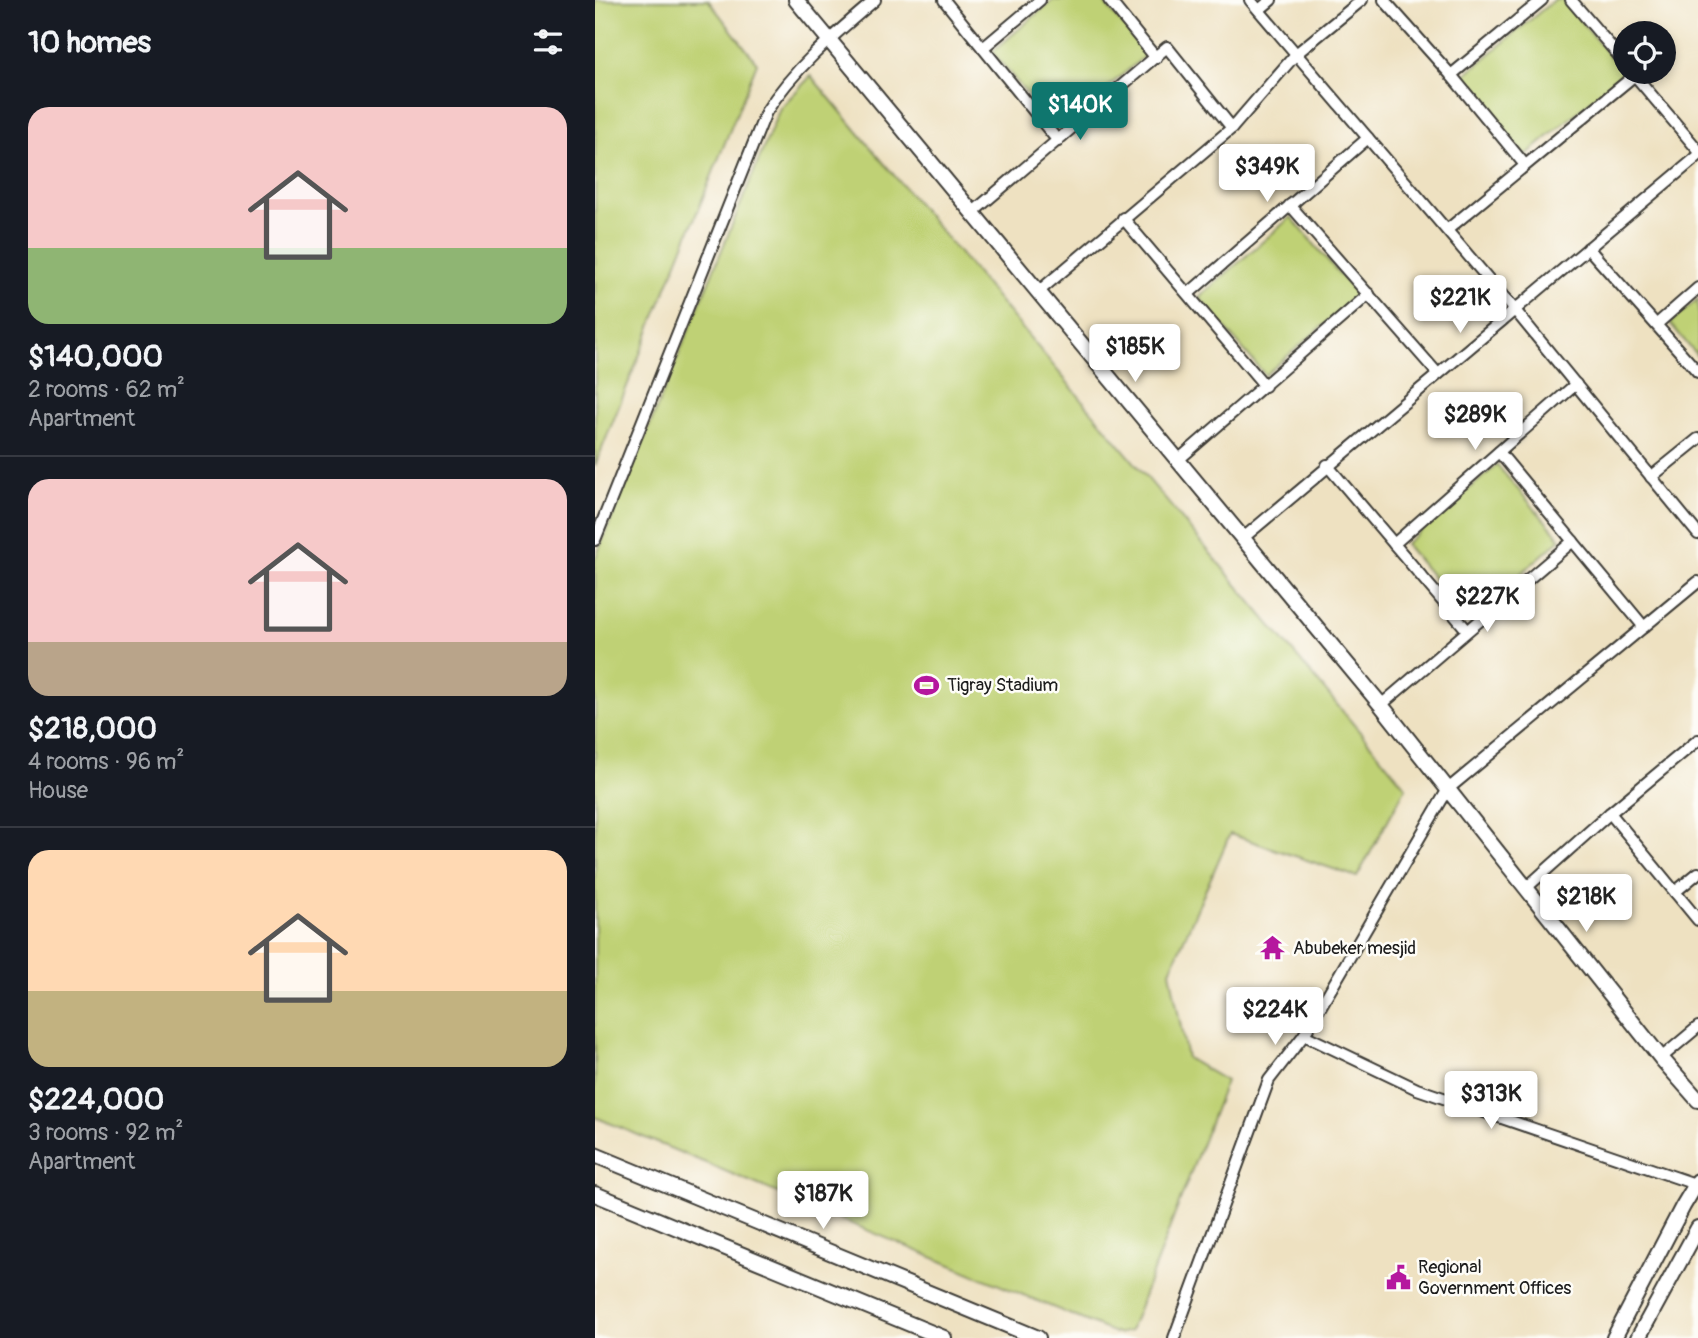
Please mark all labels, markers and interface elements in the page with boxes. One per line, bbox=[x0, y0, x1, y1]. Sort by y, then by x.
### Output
map controls bbox=[1613, 21, 1676, 84]
button: locate bbox=[1613, 21, 1676, 84]
icon: filters bbox=[529, 23, 567, 61]
text: 10 homes bbox=[28, 24, 151, 61]
pin: $140K bbox=[1031, 82, 1129, 142]
text: $140K bbox=[1048, 90, 1112, 119]
pin: $349K bbox=[1218, 144, 1316, 204]
icon: home bbox=[235, 152, 361, 278]
text: $349K bbox=[1235, 152, 1299, 181]
pin: $221K bbox=[1411, 276, 1509, 335]
text: $221K bbox=[1429, 283, 1491, 312]
pin: $185K bbox=[1086, 324, 1184, 384]
text: $185K bbox=[1105, 332, 1165, 361]
text: $140,000 bbox=[28, 338, 163, 375]
text: 2 rooms · 62 m² bbox=[28, 375, 185, 404]
pin: $289K bbox=[1426, 392, 1524, 452]
text: $289K bbox=[1444, 400, 1506, 429]
text: Apartment bbox=[28, 404, 135, 433]
icon: home bbox=[235, 524, 361, 650]
pin: $227K bbox=[1438, 574, 1536, 634]
text: $227K bbox=[1455, 582, 1519, 611]
sports icon: Tigray Stadium bbox=[913, 671, 941, 699]
place label: Tigray Stadium bbox=[947, 674, 1058, 697]
text: $218,000 bbox=[28, 710, 157, 747]
text: 4 rooms · 96 m² bbox=[28, 747, 184, 776]
text: House bbox=[28, 776, 88, 805]
pin: $218K bbox=[1537, 874, 1635, 934]
text: $218K bbox=[1556, 882, 1616, 911]
icon: home bbox=[235, 895, 361, 1021]
temple icon: Abubeker mesjid bbox=[1259, 934, 1287, 962]
place label: Abubeker mesjid bbox=[1293, 937, 1416, 960]
pin: $224K bbox=[1226, 988, 1324, 1047]
text: $224K bbox=[1242, 995, 1308, 1024]
pin: $313K bbox=[1442, 1072, 1540, 1131]
text: $313K bbox=[1461, 1079, 1522, 1108]
text: $224,000 bbox=[28, 1081, 164, 1118]
text: 3 rooms · 92 m² bbox=[28, 1118, 183, 1147]
text: Apartment bbox=[28, 1147, 135, 1176]
pin: $187K bbox=[774, 1172, 872, 1231]
text: $187K bbox=[793, 1179, 853, 1208]
place label: Regional Government Offices bbox=[1418, 1256, 1571, 1300]
public building icon: Regional Government Offices bbox=[1384, 1263, 1412, 1291]

